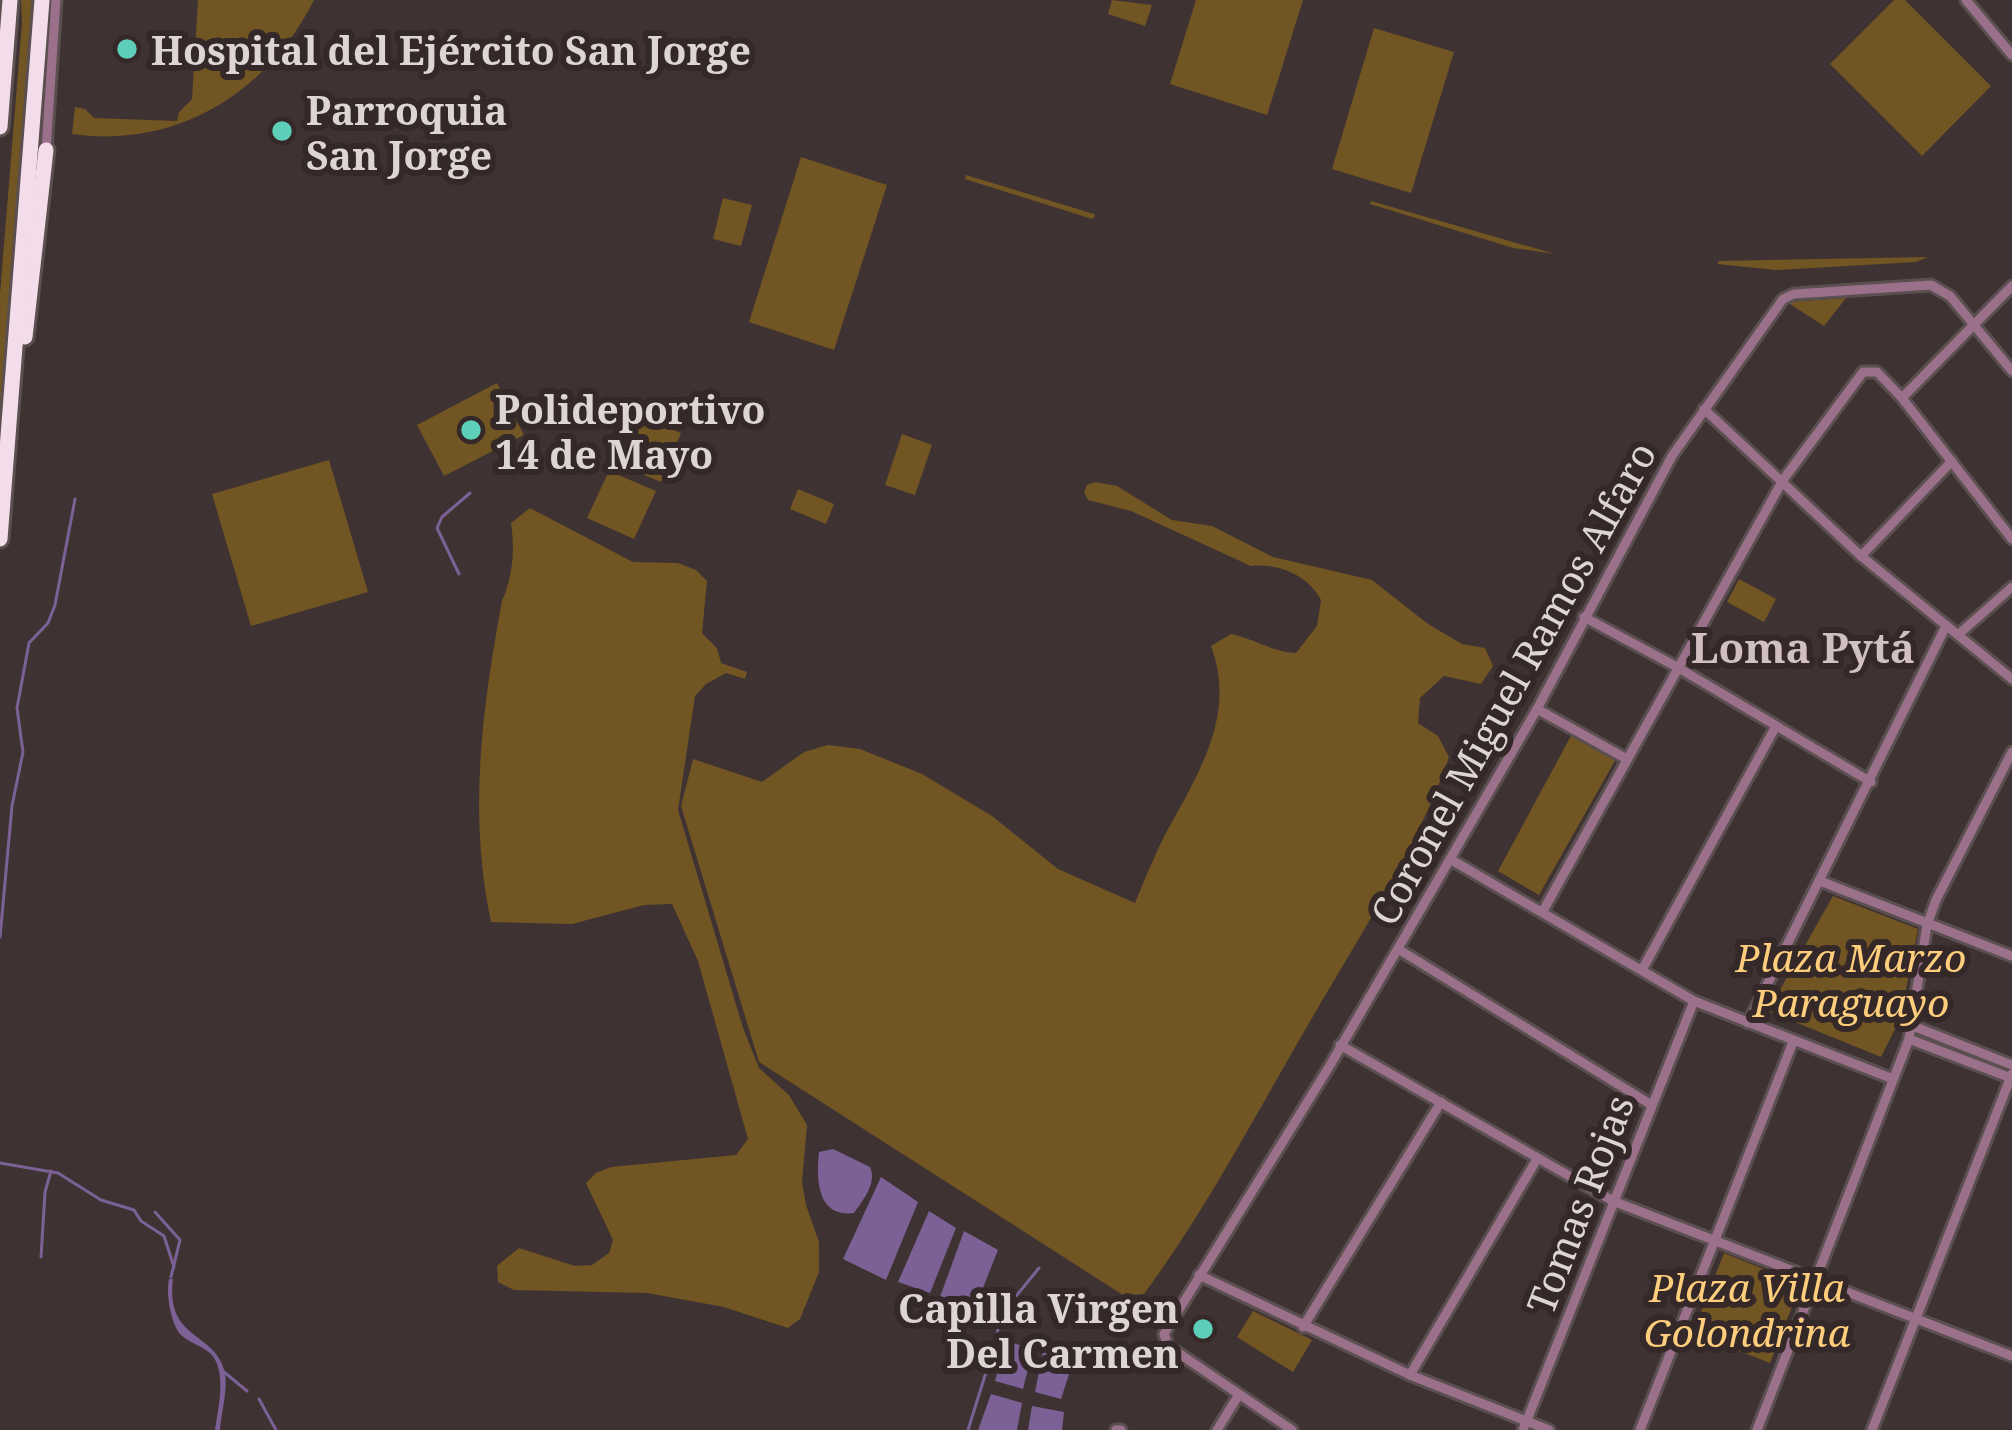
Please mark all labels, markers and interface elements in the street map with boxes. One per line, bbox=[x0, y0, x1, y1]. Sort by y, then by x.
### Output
place label: Hospital del Ejército San Jorge bbox=[151, 23, 751, 76]
marker: Hospital del Ejército San Jorge bbox=[114, 36, 140, 62]
place label: Parroquia San Jorge bbox=[306, 83, 507, 181]
marker: Parroquia San Jorge bbox=[269, 118, 295, 144]
place label: Polideportivo 14 de Mayo bbox=[495, 382, 766, 480]
marker: Polideportivo 14 de Mayo bbox=[458, 417, 484, 443]
street label: Coronel Miguel Ramos Alfaro bbox=[1357, 432, 1667, 934]
district label: Loma Pytá bbox=[1691, 618, 1915, 675]
park label: Plaza Marzo Paraguayo bbox=[1735, 930, 1967, 1028]
street label: Tomas Rojas bbox=[1513, 1087, 1645, 1321]
park label: Plaza Villa Golondrina bbox=[1644, 1260, 1851, 1358]
place label: Capilla Virgen Del Carmen bbox=[898, 1281, 1179, 1379]
marker: Capilla Virgen Del Carmen bbox=[1190, 1316, 1216, 1342]

